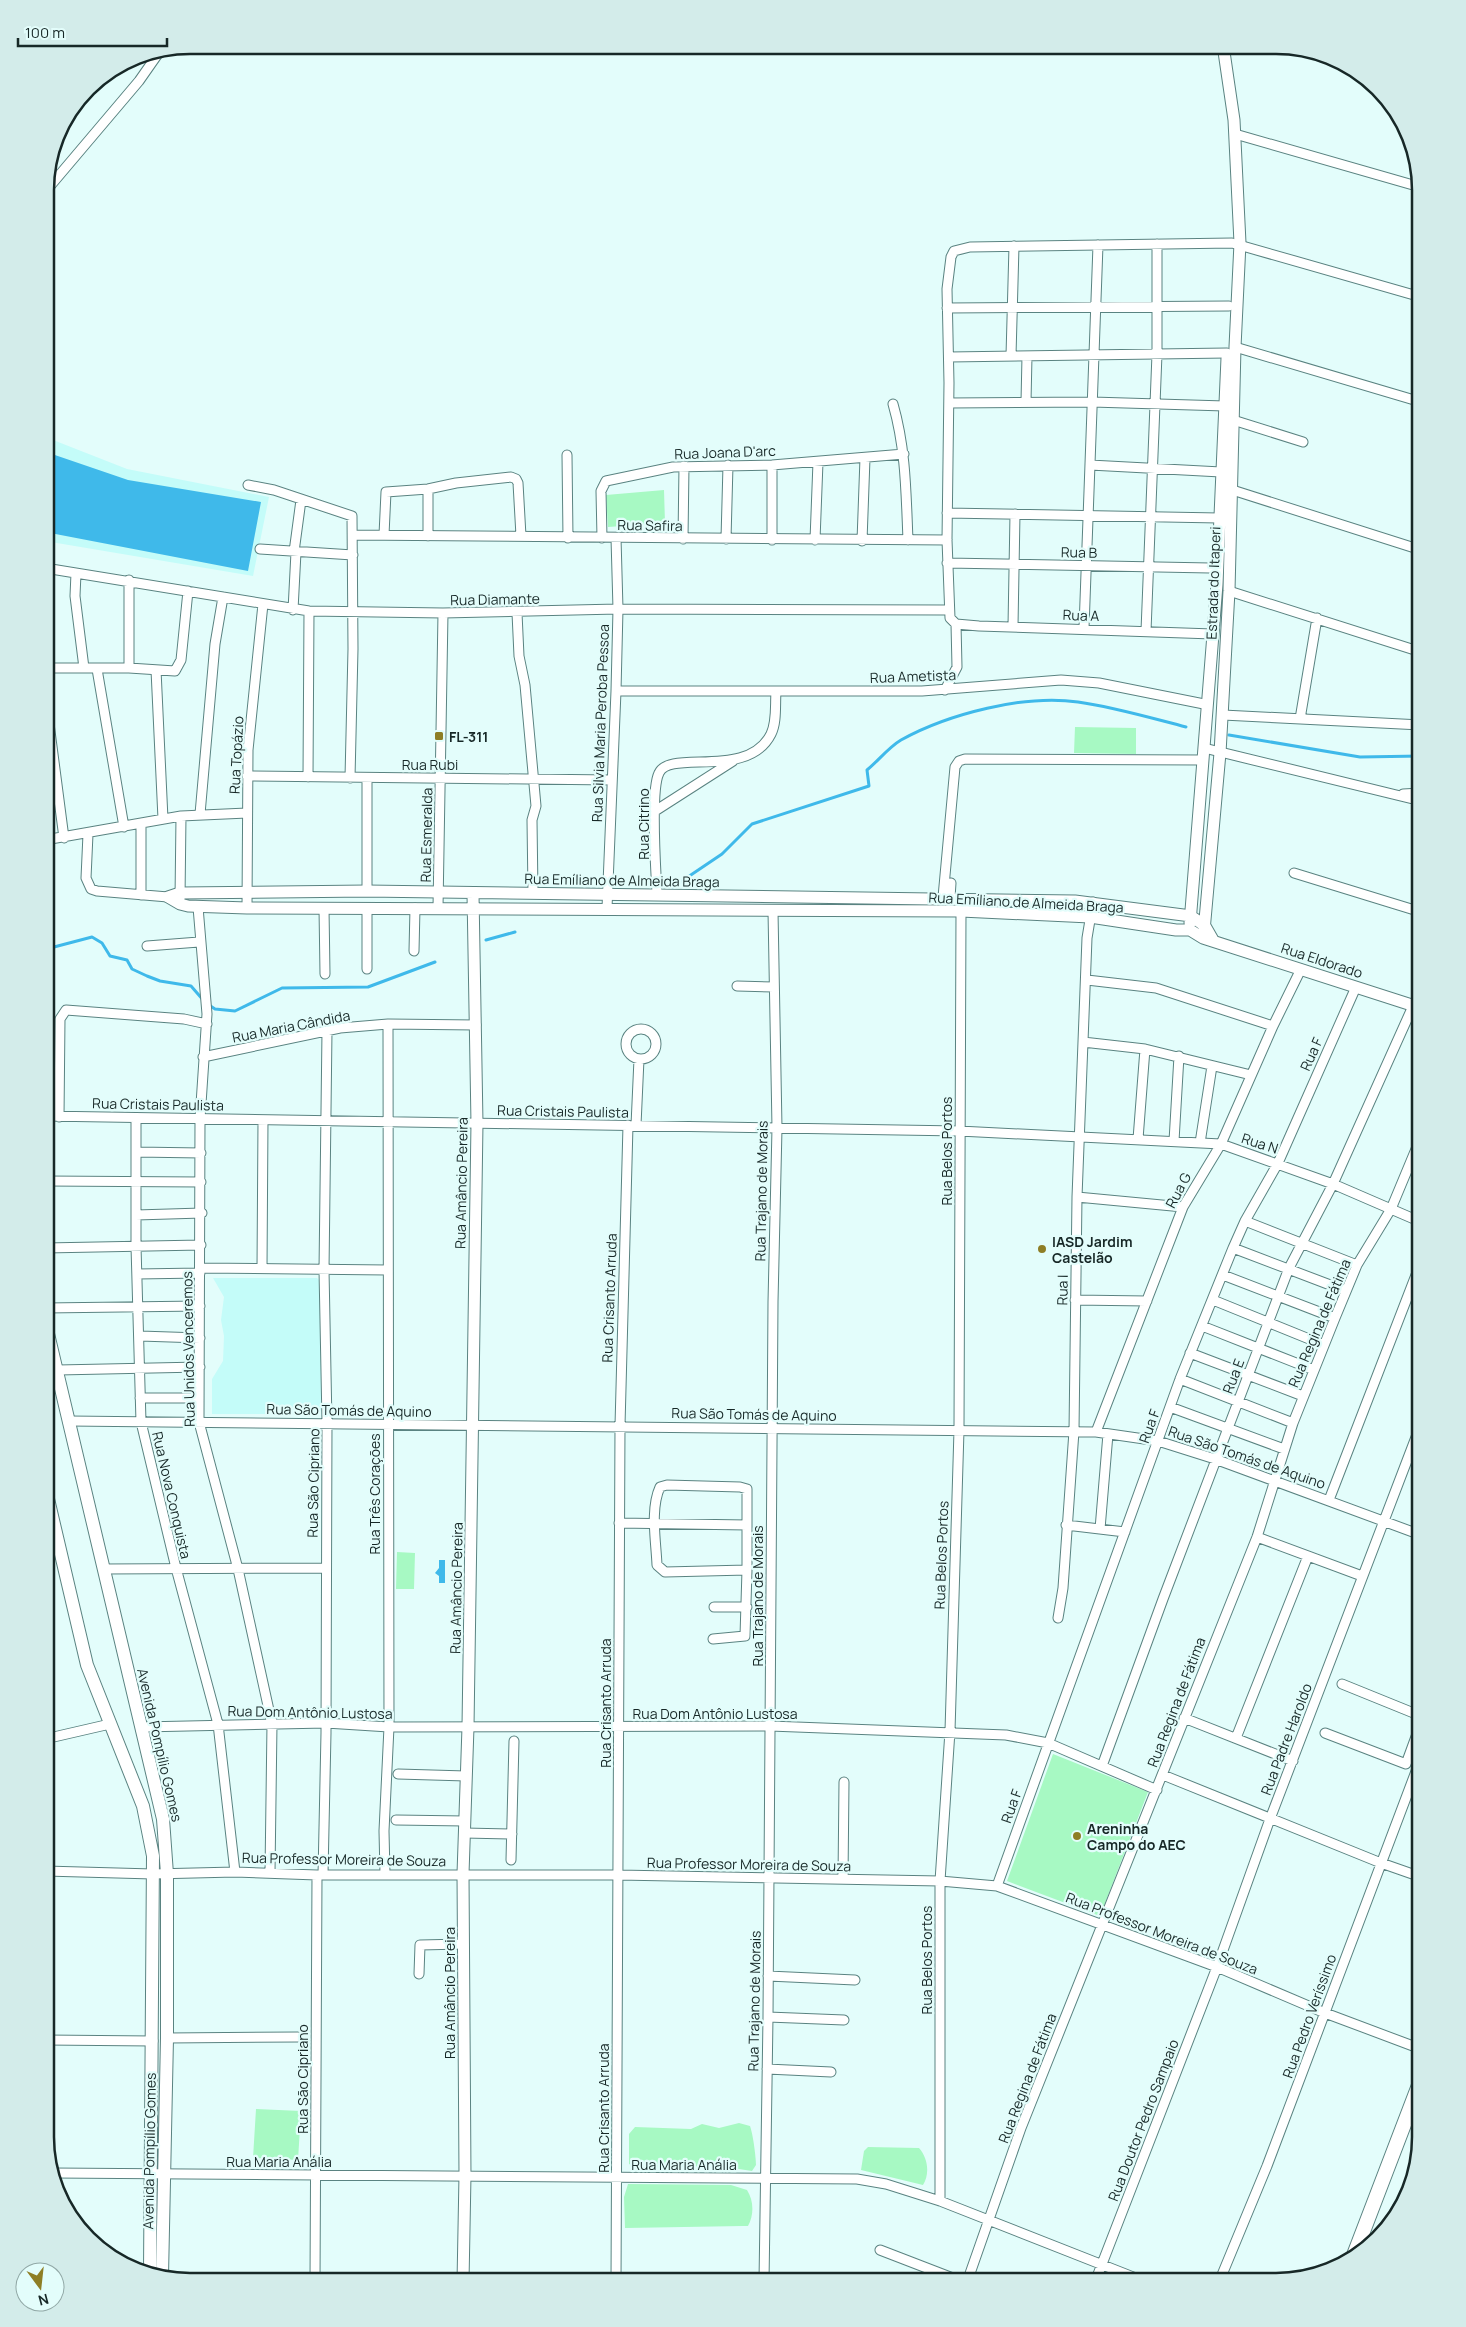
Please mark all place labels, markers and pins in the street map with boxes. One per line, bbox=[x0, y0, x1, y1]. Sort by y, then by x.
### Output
place label: FL-311 bbox=[449, 727, 488, 746]
marker: FL-311 bbox=[433, 730, 445, 742]
place label: IASD Jardim Castelão bbox=[1052, 1232, 1133, 1267]
marker: IASD Jardim Castelão bbox=[1036, 1243, 1048, 1255]
place label: Areninha Campo do AEC bbox=[1087, 1819, 1186, 1854]
marker: Areninha Campo do AEC bbox=[1071, 1830, 1083, 1842]

